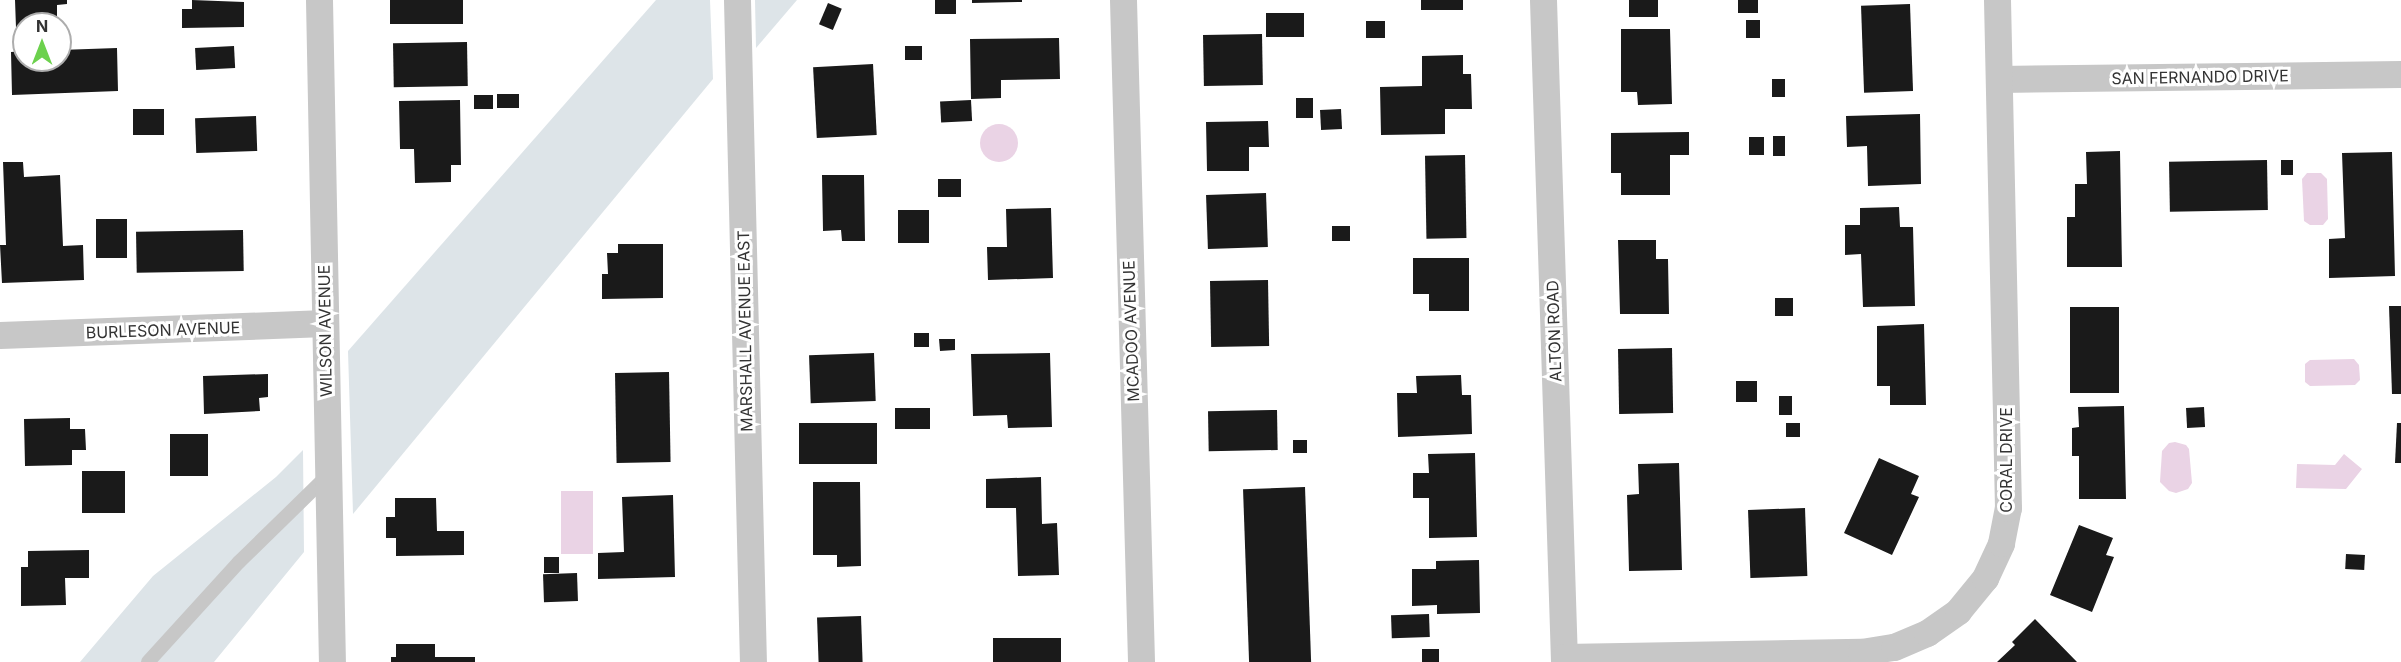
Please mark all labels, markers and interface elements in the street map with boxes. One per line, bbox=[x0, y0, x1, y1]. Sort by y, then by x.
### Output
north arrow bbox=[12, 12, 72, 72]
text: N bbox=[36, 16, 48, 36]
street label: SAN FERNANDO DRIVE bbox=[2111, 66, 2289, 88]
street label: MARSHALL AVENUE EAST bbox=[734, 230, 756, 432]
street label: MCADOO AVENUE bbox=[1119, 260, 1143, 402]
street label: WILSON AVENUE bbox=[314, 265, 336, 397]
street label: ALTON ROAD bbox=[1543, 280, 1565, 382]
street label: BURLESON AVENUE bbox=[85, 318, 241, 342]
street label: CORAL DRIVE bbox=[1996, 407, 2016, 513]

